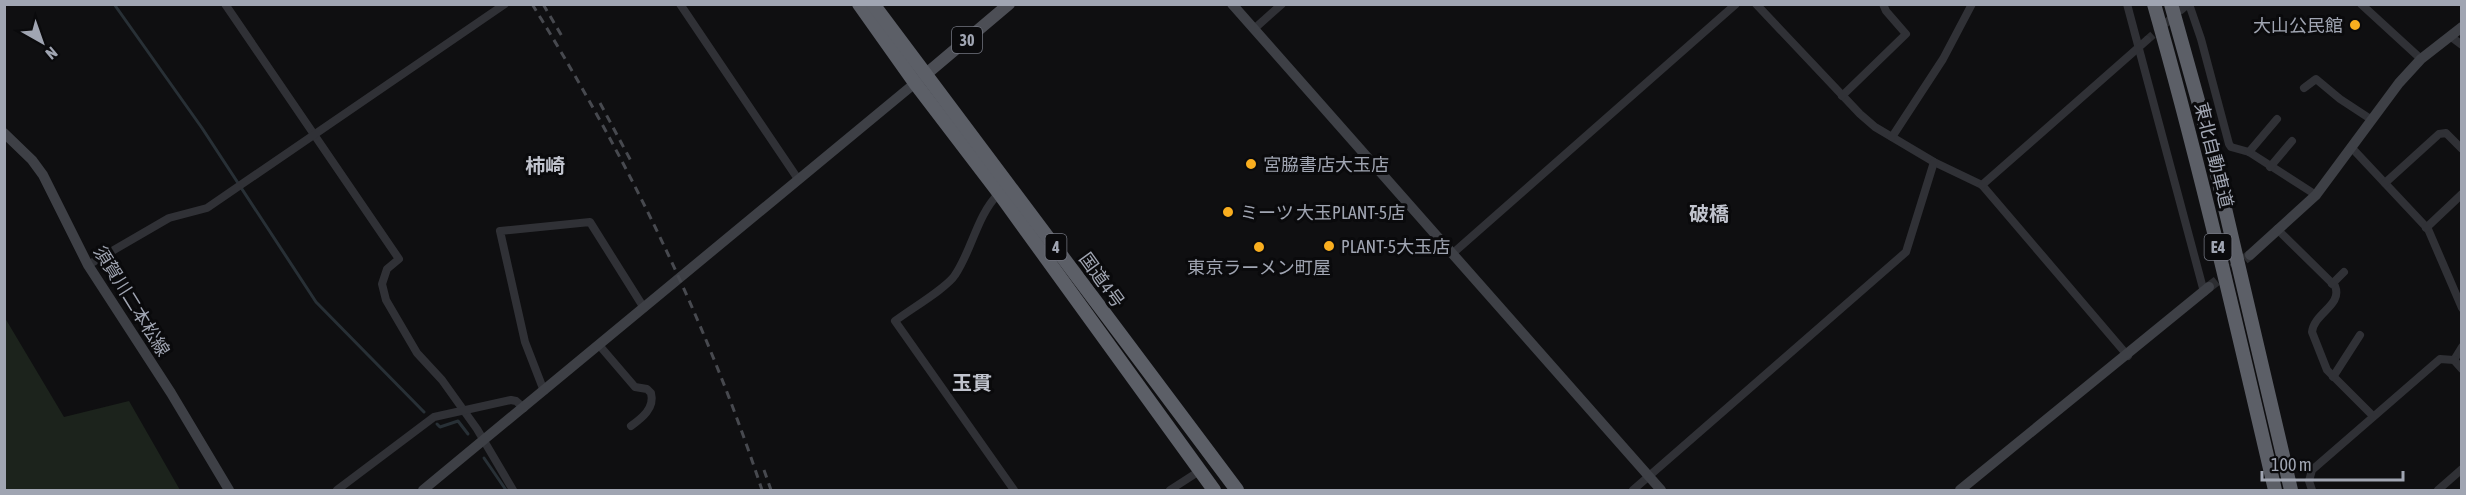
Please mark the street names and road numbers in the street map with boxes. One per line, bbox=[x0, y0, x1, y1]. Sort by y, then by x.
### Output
road number: 30 bbox=[952, 27, 982, 53]
street label: 東北自動車道 bbox=[2191, 100, 2237, 210]
road number: 4 bbox=[1046, 234, 1066, 260]
road number: E4 bbox=[2204, 234, 2232, 260]
street label: 須賀川二本松線 bbox=[90, 242, 174, 360]
street label: 国道4号 bbox=[1075, 249, 1129, 311]

